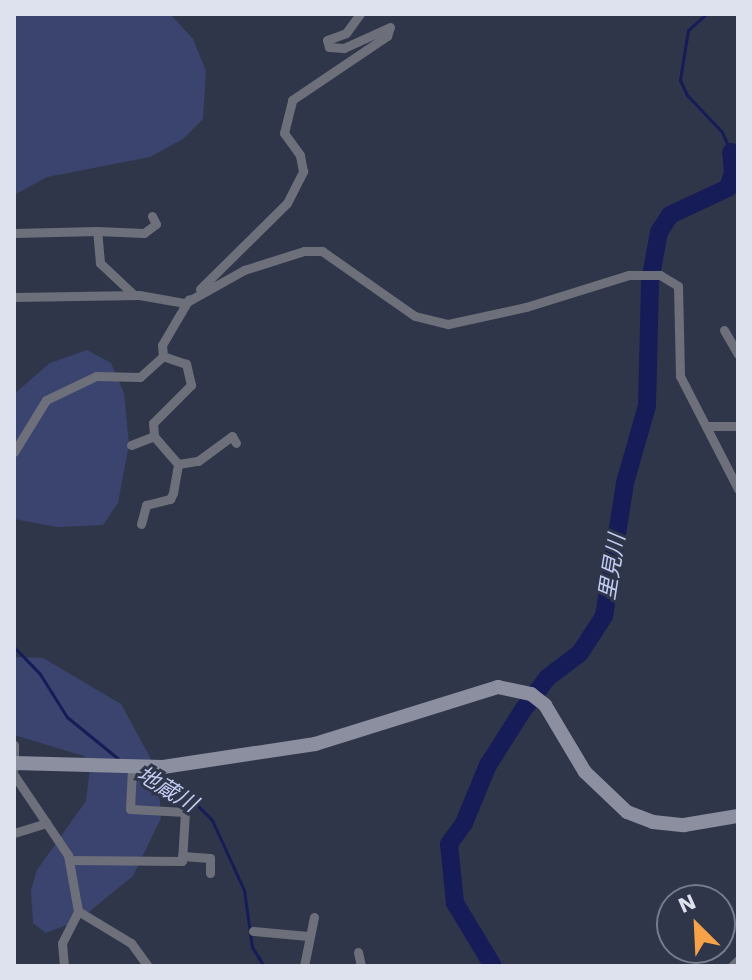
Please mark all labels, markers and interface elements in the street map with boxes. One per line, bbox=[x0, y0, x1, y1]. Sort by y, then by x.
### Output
water label: 里見川 bbox=[594, 532, 630, 602]
water label: 地蔵川 bbox=[132, 761, 202, 817]
north arrow bbox=[656, 884, 736, 964]
text: N bbox=[674, 889, 699, 918]

